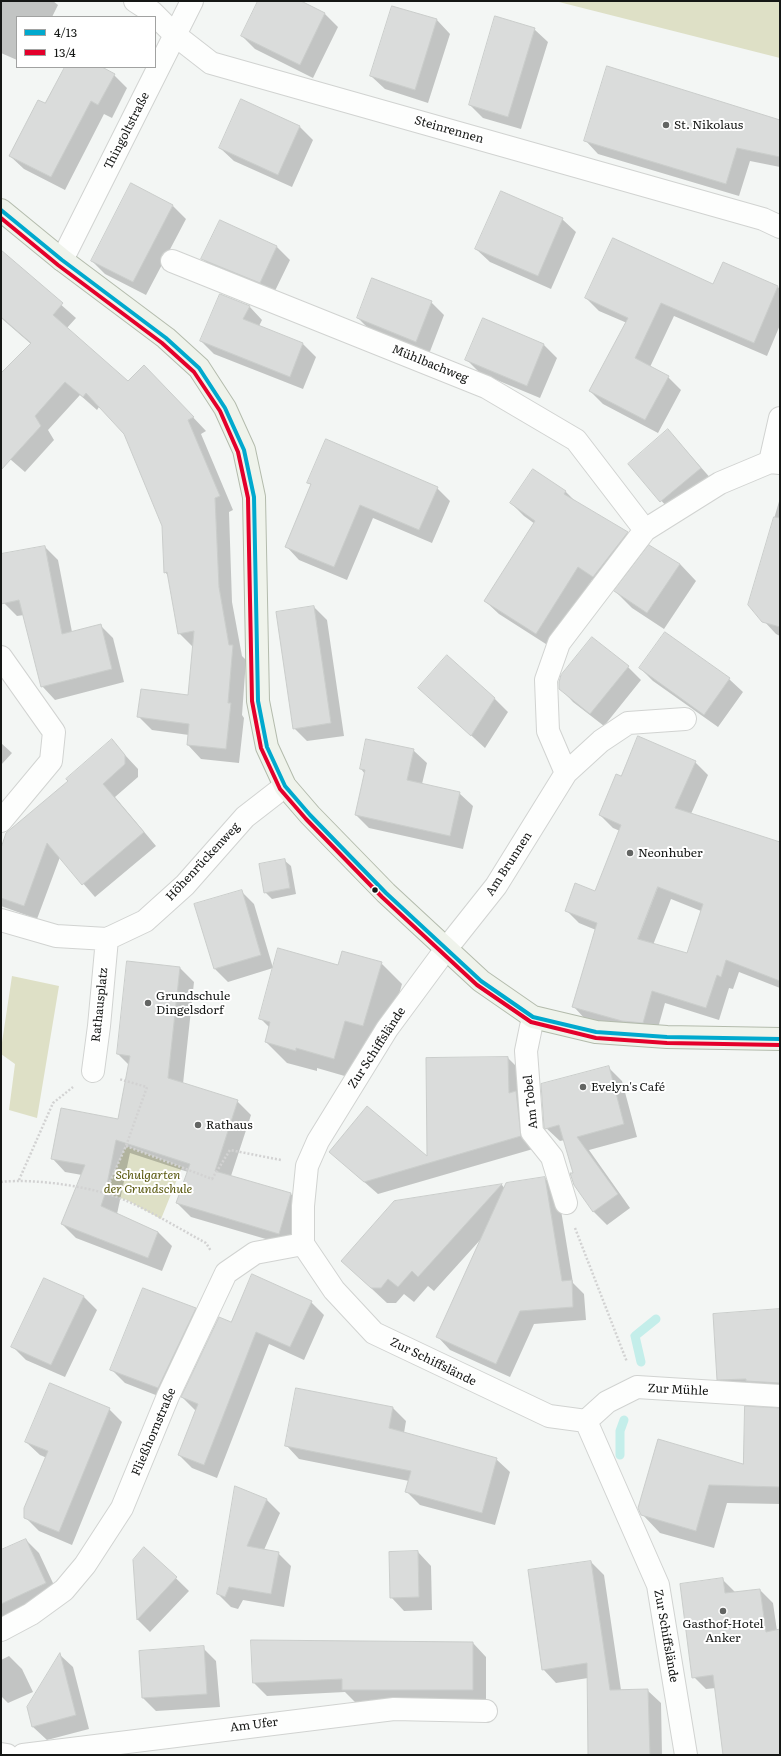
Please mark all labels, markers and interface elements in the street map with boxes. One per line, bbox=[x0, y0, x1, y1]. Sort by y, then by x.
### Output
legend bbox=[16, 16, 156, 68]
text: 4/13 bbox=[54, 23, 77, 41]
text: 13/4 bbox=[54, 43, 76, 61]
street label: Thingoltstraße bbox=[101, 90, 153, 172]
street label: Steinrennen bbox=[413, 113, 485, 147]
place label: St. Nikolaus bbox=[674, 118, 743, 132]
marker: St. Nikolaus bbox=[661, 120, 671, 130]
street label: Mühlbachweg bbox=[390, 342, 470, 386]
street label: Höhenrückenweg bbox=[163, 820, 243, 904]
street label: Am Brunnen bbox=[483, 829, 535, 899]
place label: Neonhuber bbox=[638, 846, 703, 860]
marker: Neonhuber bbox=[625, 848, 635, 858]
unlabelled marker bbox=[370, 885, 380, 895]
street label: Rathausplatz bbox=[89, 967, 111, 1043]
place label: Grundschule Dingelsdorf bbox=[156, 989, 230, 1017]
marker: Grundschule Dingelsdorf bbox=[143, 998, 153, 1008]
street label: Zur Schiffslände bbox=[345, 1005, 409, 1091]
street label: Am Tobel bbox=[521, 1074, 541, 1130]
place label: Evelyn's Café bbox=[591, 1080, 665, 1094]
marker: Evelyn's Café bbox=[578, 1082, 588, 1092]
place label: Rathaus bbox=[206, 1118, 253, 1132]
marker: Rathaus bbox=[193, 1120, 203, 1130]
park label: Schulgarten der Grundschule bbox=[104, 1168, 192, 1196]
street label: Zur Schiffslände bbox=[388, 1335, 478, 1389]
street label: Zur Mühle bbox=[647, 1381, 709, 1399]
street label: Fließhornstraße bbox=[129, 1386, 179, 1478]
street label: Zur Schiffslände bbox=[651, 1588, 681, 1684]
marker: Gasthof-Hotel Anker bbox=[718, 1606, 728, 1616]
place label: Gasthof-Hotel Anker bbox=[683, 1617, 763, 1645]
street label: Am Ufer bbox=[229, 1715, 279, 1735]

